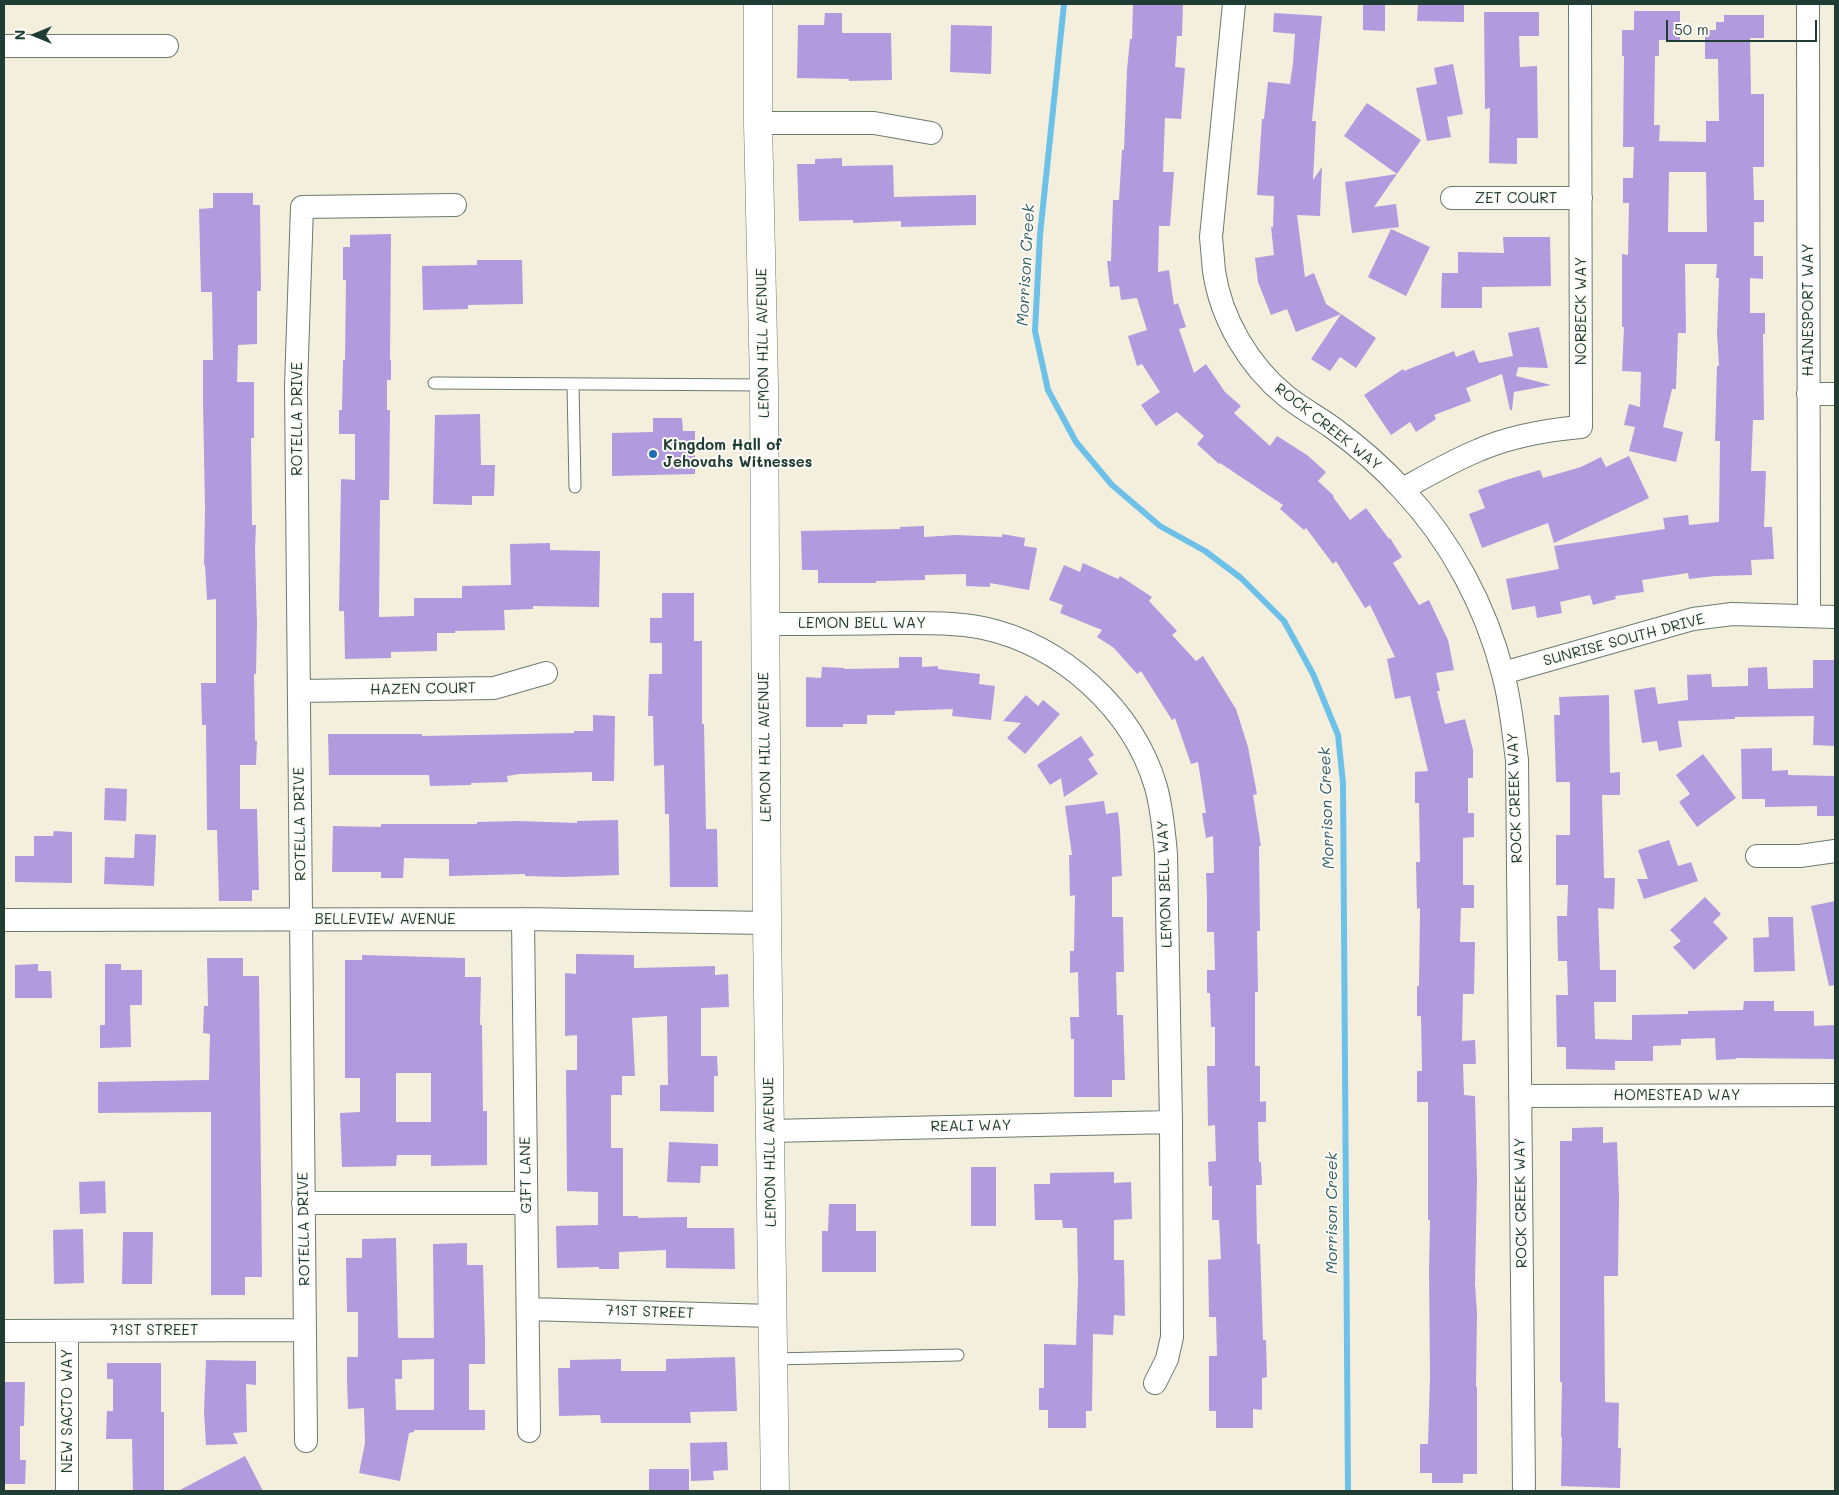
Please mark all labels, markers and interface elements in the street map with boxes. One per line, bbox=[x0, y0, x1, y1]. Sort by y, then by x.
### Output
north arrow bbox=[10, 10, 60, 60]
scale bar bbox=[1669, 10, 1820, 42]
text: 50 m bbox=[1674, 19, 1709, 39]
text: N bbox=[10, 30, 29, 40]
street label: ZET COURT bbox=[1475, 189, 1557, 207]
water label: Morrison Creek bbox=[1013, 203, 1039, 327]
street label: HAINESPORT WAY bbox=[1799, 244, 1817, 376]
street label: NORBECK WAY bbox=[1572, 257, 1590, 365]
street label: LEMON HILL AVENUE bbox=[753, 268, 773, 418]
street label: ROTELLA DRIVE bbox=[288, 362, 306, 476]
street label: ROCK CREEK WAY bbox=[1271, 380, 1385, 474]
place label: Kingdom Hall of Jehovahs Witnesses bbox=[663, 436, 812, 471]
marker: Kingdom Hall of Jehovahs Witnesses bbox=[647, 448, 659, 460]
street label: SUNRISE SOUTH DRIVE bbox=[1541, 610, 1707, 670]
street label: LEMON BELL WAY bbox=[798, 614, 926, 632]
street label: LEMON HILL AVENUE bbox=[755, 672, 775, 822]
street label: HAZEN COURT bbox=[370, 679, 476, 699]
street label: ROCK CREEK WAY bbox=[1504, 732, 1526, 864]
water label: Morrison Creek bbox=[1315, 747, 1339, 869]
street label: ROTELLA DRIVE bbox=[290, 767, 310, 881]
street label: LEMON BELL WAY bbox=[1154, 820, 1176, 948]
street label: BELLEVIEW AVENUE bbox=[314, 910, 456, 928]
street label: LEMON HILL AVENUE bbox=[760, 1077, 780, 1227]
street label: HOMESTEAD WAY bbox=[1613, 1086, 1741, 1104]
street label: REALI WAY bbox=[930, 1116, 1012, 1136]
street label: GIFT LANE bbox=[516, 1136, 536, 1214]
street label: ROCK CREEK WAY bbox=[1511, 1137, 1531, 1269]
water label: Morrison Creek bbox=[1322, 1152, 1342, 1274]
street label: ROTELLA DRIVE bbox=[294, 1172, 314, 1286]
street label: 71ST STREET bbox=[605, 1301, 695, 1323]
street label: 71ST STREET bbox=[110, 1321, 198, 1339]
street label: NEW SACTO WAY bbox=[58, 1349, 76, 1473]

